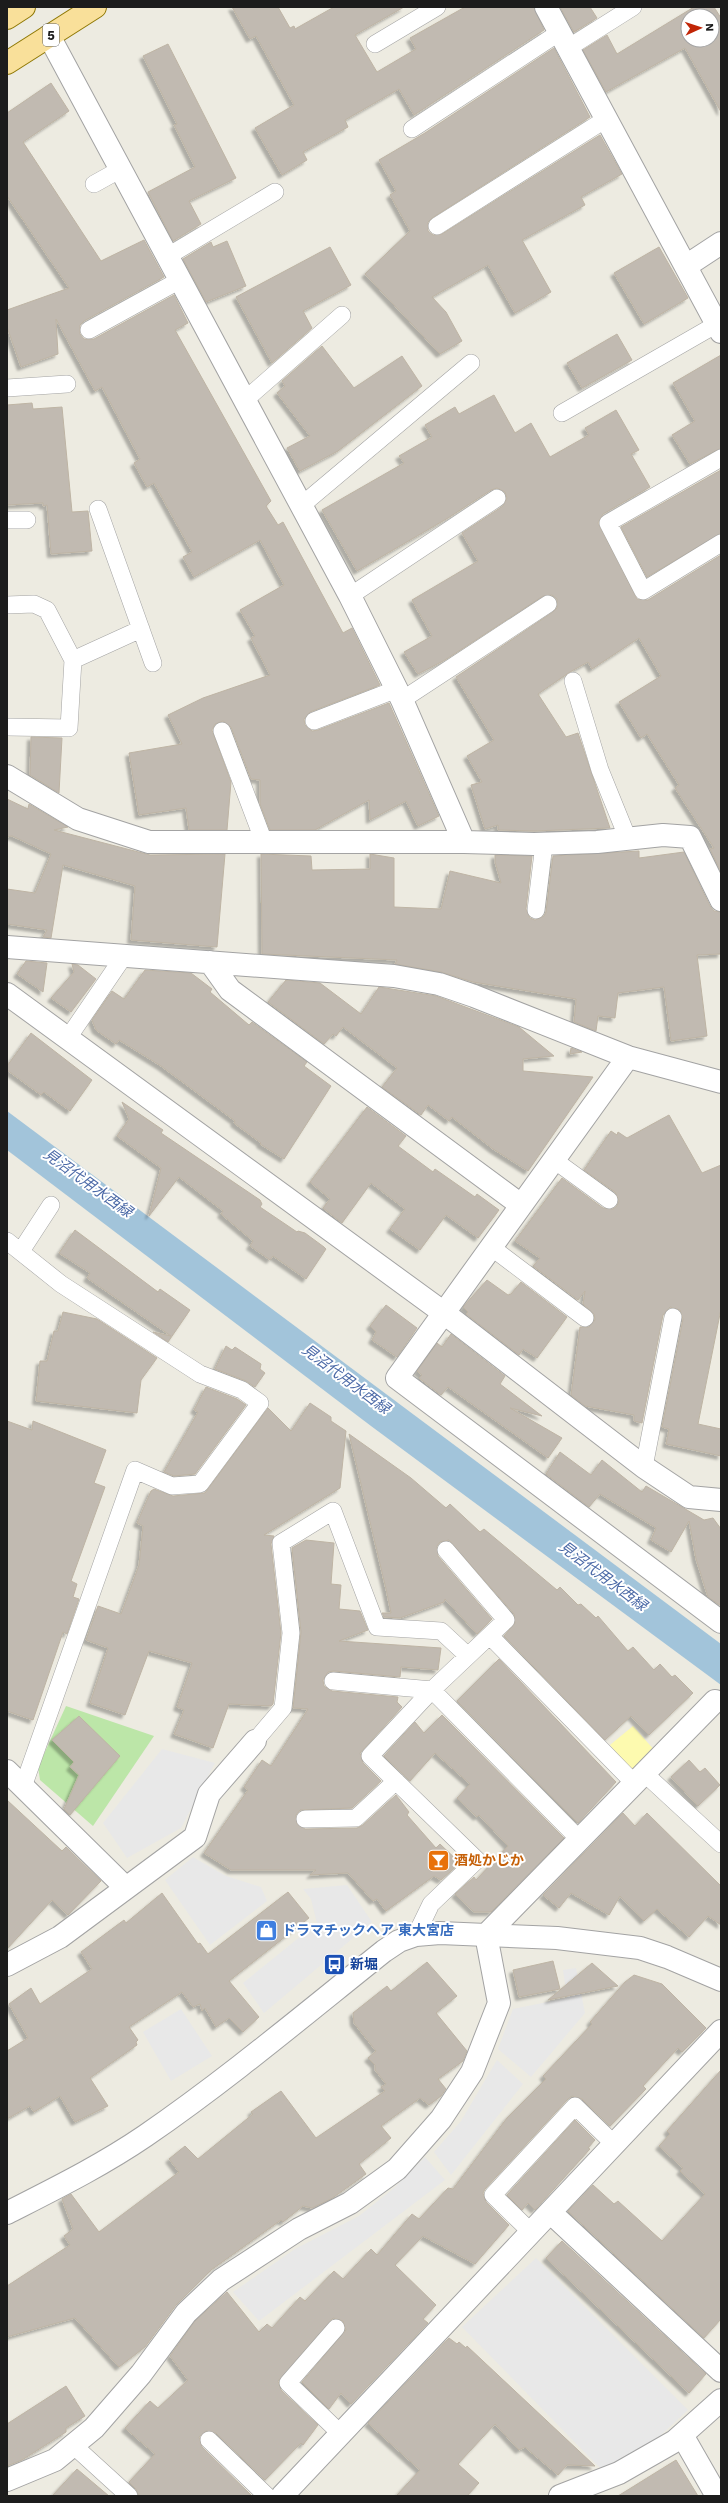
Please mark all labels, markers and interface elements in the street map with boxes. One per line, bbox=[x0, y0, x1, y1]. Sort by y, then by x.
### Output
north arrow bbox=[680, 8, 720, 48]
text: N bbox=[703, 23, 716, 32]
road number: 5 bbox=[43, 24, 59, 46]
water label: 見沼代用水西緑 bbox=[40, 1145, 137, 1222]
water label: 見沼代用水西緑 bbox=[299, 1340, 395, 1419]
water label: 見沼代用水西緑 bbox=[556, 1537, 652, 1616]
bar icon: 酒処かじか bbox=[426, 1847, 452, 1873]
place label: 酒処かじか bbox=[454, 1852, 524, 1868]
shop icon: ドラマチックヘア 東大宮店 bbox=[254, 1917, 280, 1943]
place label: ドラマチックヘア 東大宮店 bbox=[282, 1922, 454, 1938]
bus stop icon: 新堀 bbox=[322, 1951, 348, 1977]
place label: 新堀 bbox=[350, 1956, 378, 1972]

